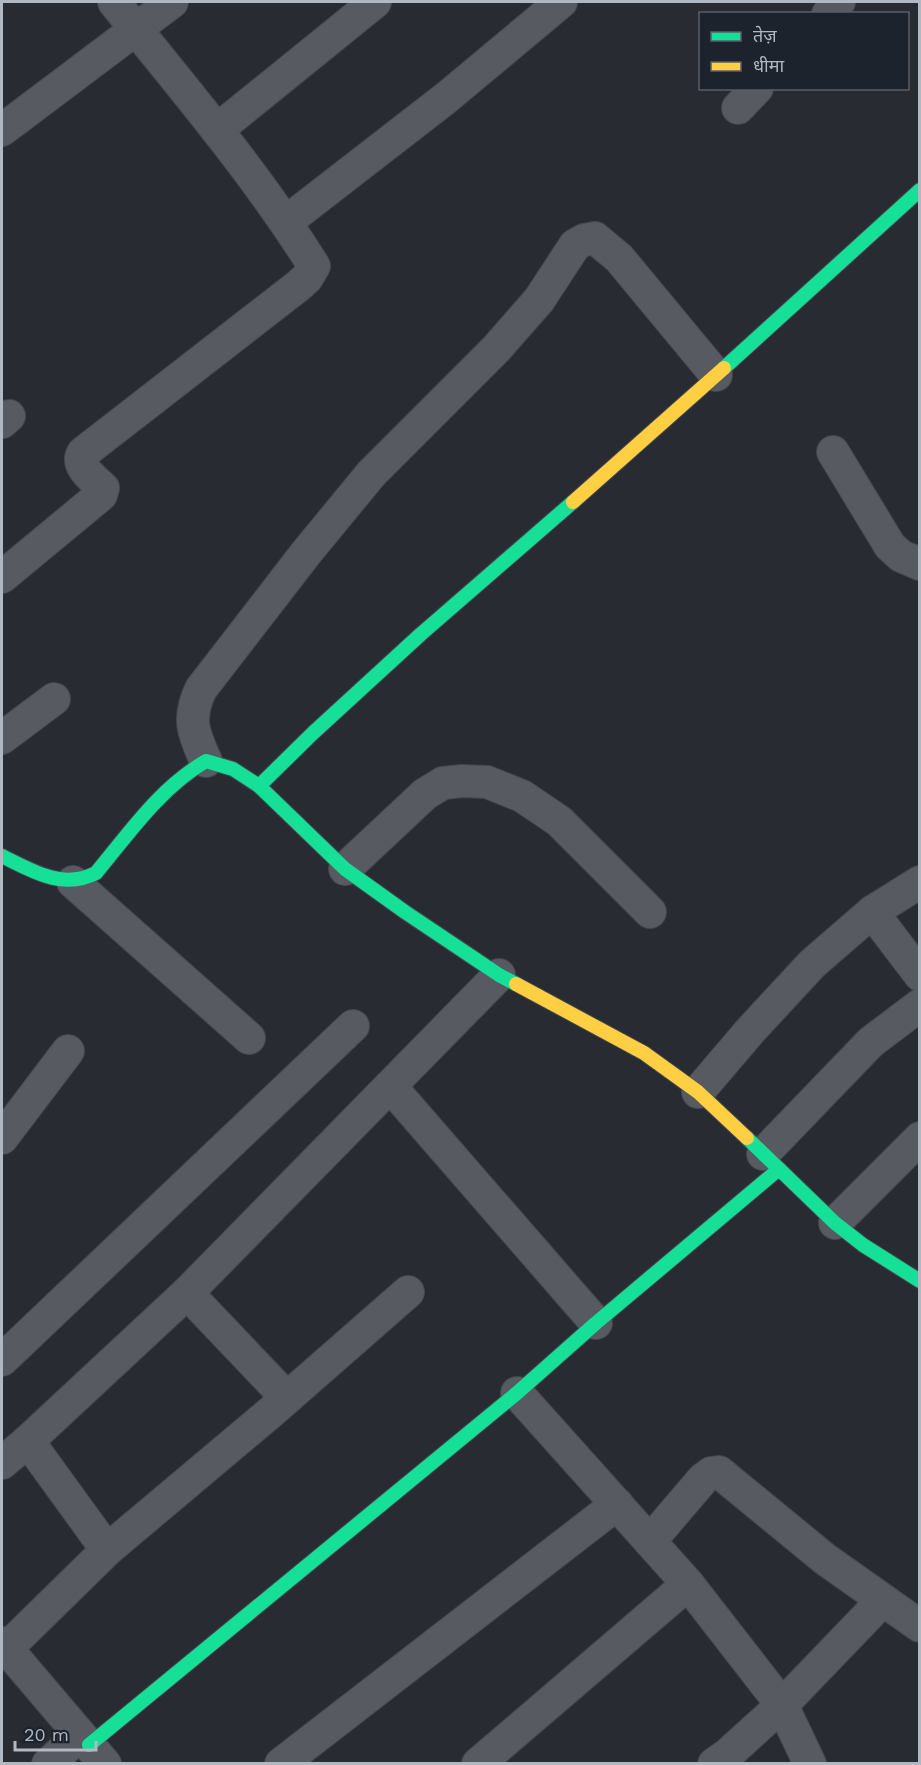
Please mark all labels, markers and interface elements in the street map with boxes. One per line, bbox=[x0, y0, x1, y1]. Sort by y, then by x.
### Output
legend bbox=[699, 12, 909, 90]
text: तेज़ bbox=[753, 25, 777, 46]
text: धीमा bbox=[753, 55, 784, 76]
scale bar bbox=[15, 1714, 96, 1752]
text: 20 m bbox=[24, 1724, 69, 1745]

